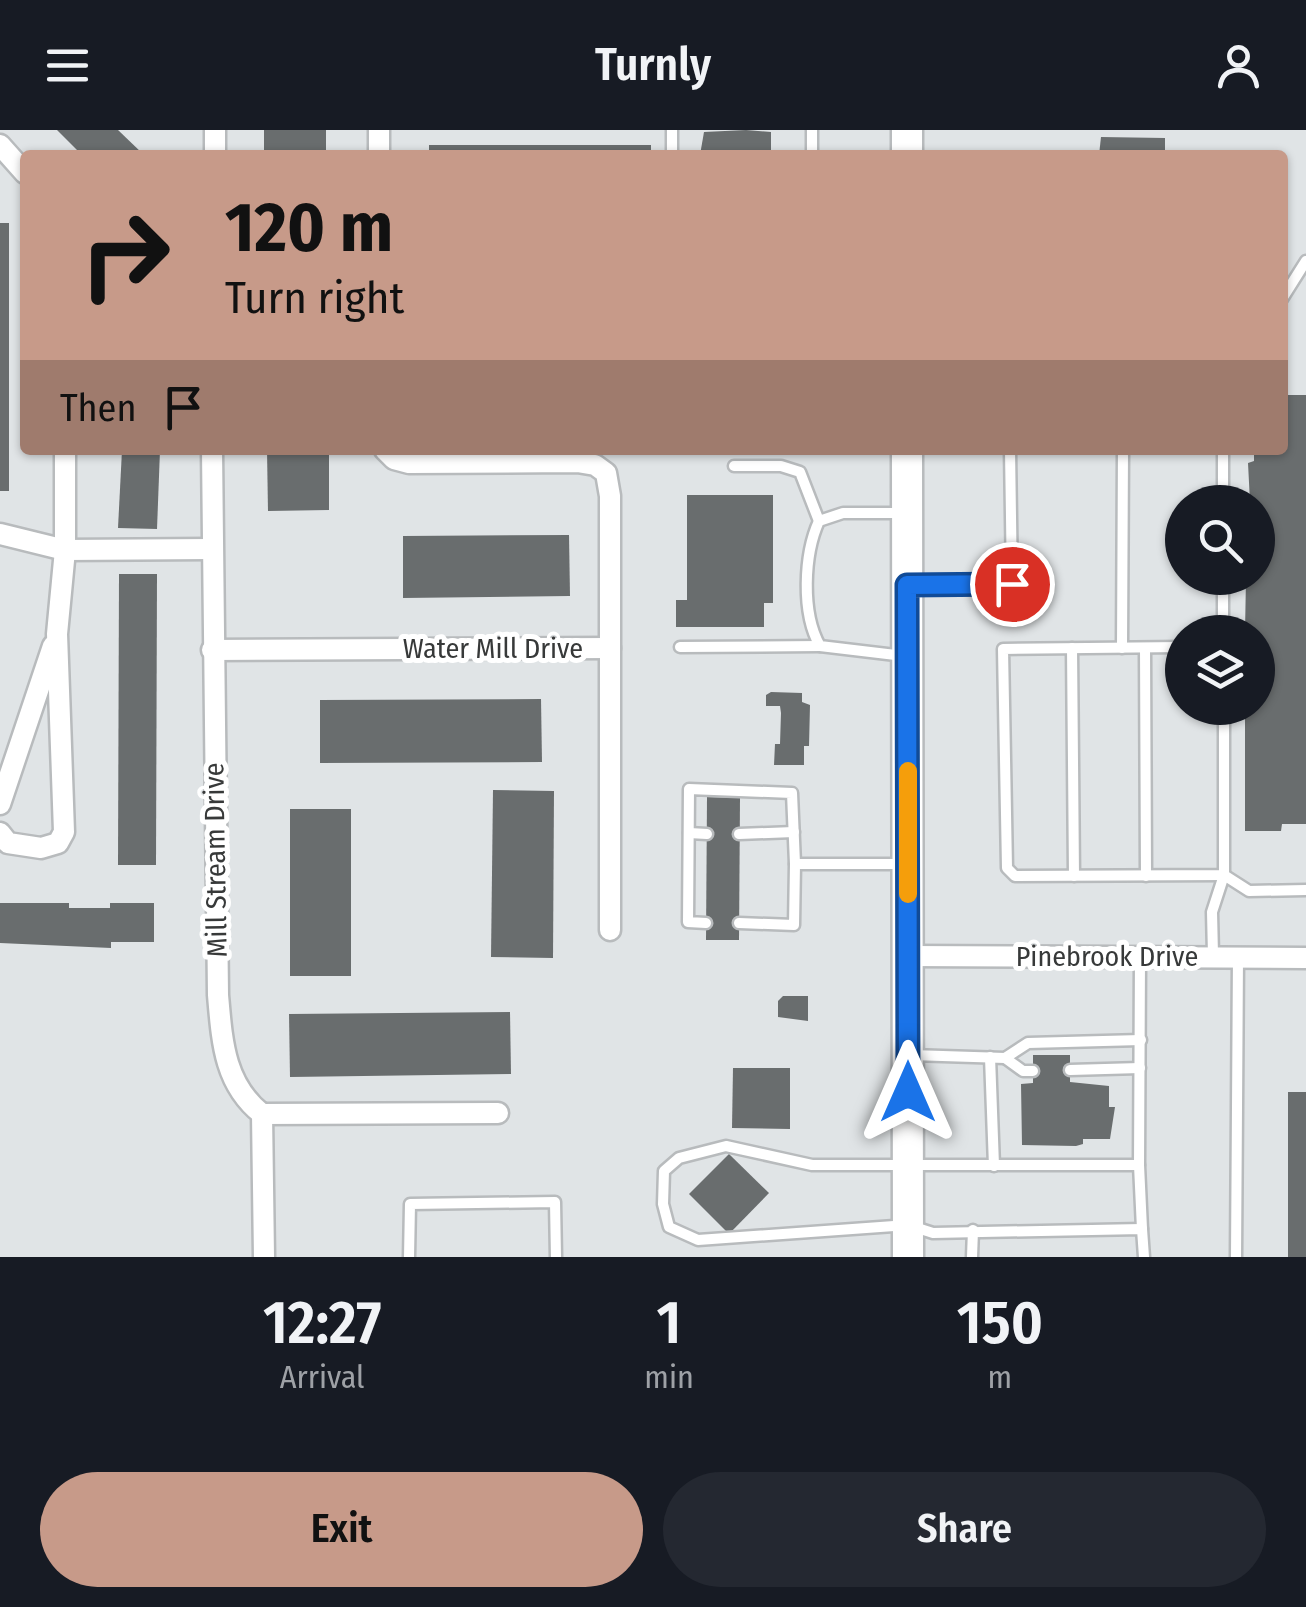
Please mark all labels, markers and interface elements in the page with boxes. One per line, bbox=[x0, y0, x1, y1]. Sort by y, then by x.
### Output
icon: menu bbox=[40, 38, 95, 93]
text: Turnly bbox=[595, 38, 711, 92]
icon: person bbox=[1211, 38, 1266, 93]
text: 120 m bbox=[225, 186, 393, 270]
icon: right bbox=[60, 190, 190, 320]
text: Turn right bbox=[225, 271, 404, 325]
icon: arrive bbox=[156, 380, 211, 435]
text: Then bbox=[60, 385, 136, 431]
map controls bbox=[1165, 485, 1275, 725]
button: search bbox=[1165, 485, 1275, 595]
pin bbox=[970, 542, 1055, 627]
icon: arrive bbox=[985, 557, 1040, 612]
button: layers bbox=[1165, 615, 1275, 725]
street label: Water Mill Drive bbox=[403, 632, 583, 665]
street label: Mill Stream Drive bbox=[197, 762, 234, 958]
street label: Pinebrook Drive bbox=[1016, 940, 1198, 973]
position arrow bbox=[856, 1040, 960, 1144]
text: 12:27 bbox=[263, 1287, 381, 1359]
text: 1 bbox=[657, 1287, 682, 1359]
text: 150 bbox=[957, 1287, 1043, 1359]
text: Arrival bbox=[280, 1358, 365, 1396]
text: min bbox=[644, 1358, 694, 1396]
text: m bbox=[988, 1358, 1012, 1396]
button: Exit bbox=[40, 1472, 643, 1587]
button: Share bbox=[663, 1472, 1266, 1587]

